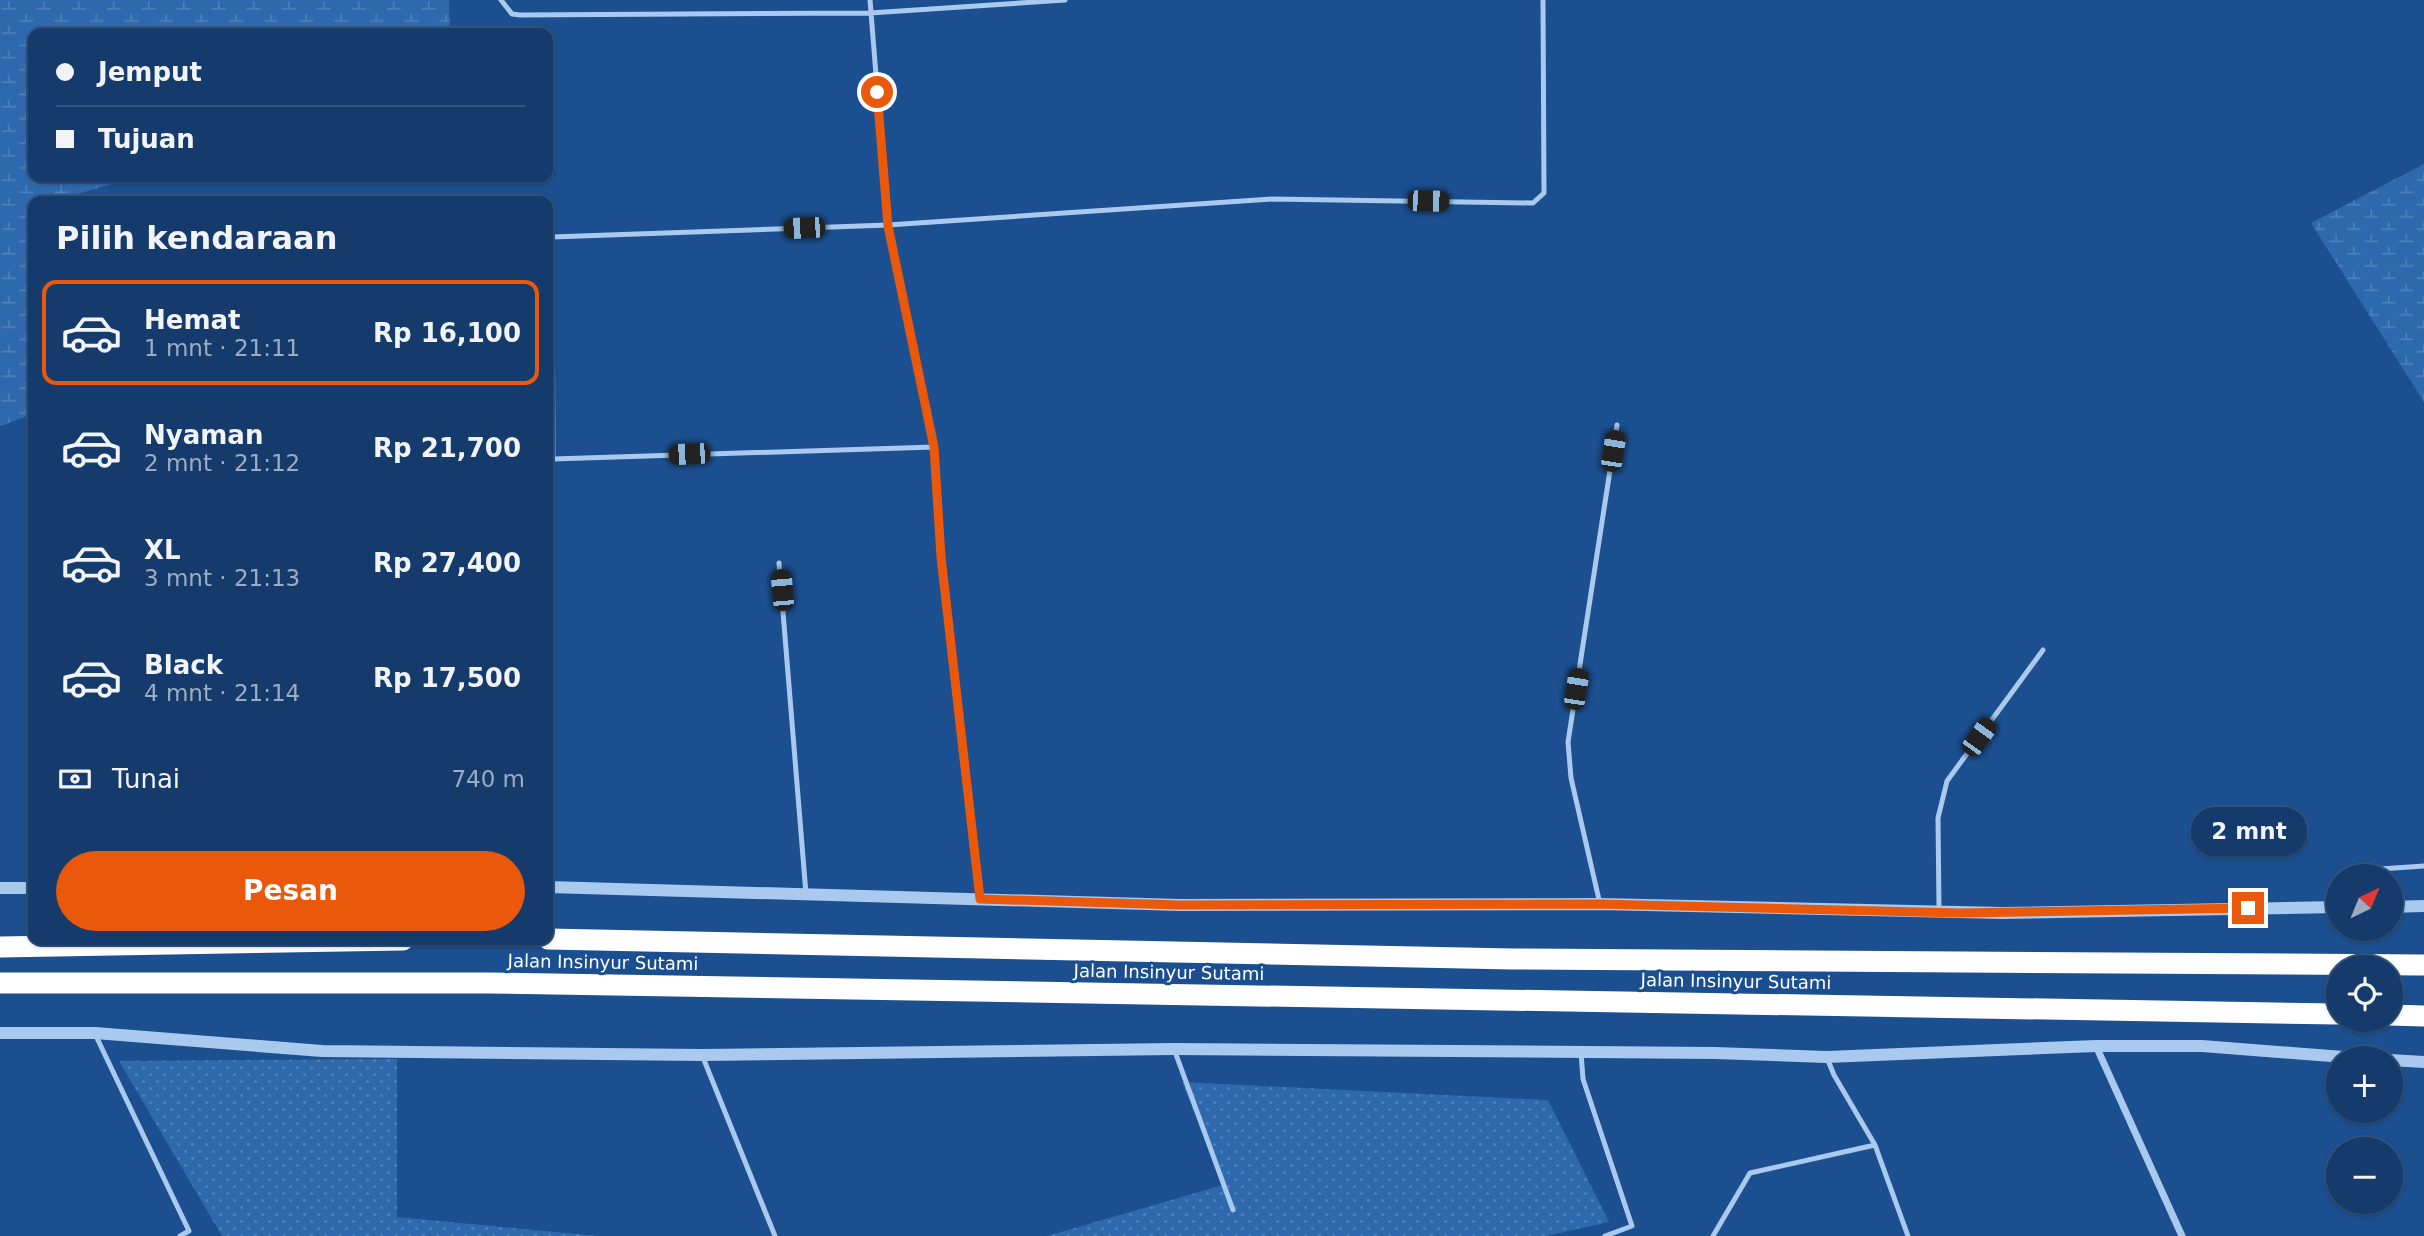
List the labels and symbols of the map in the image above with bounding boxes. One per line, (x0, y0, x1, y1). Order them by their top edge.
route start (861, 76, 893, 108)
car (1407, 190, 1450, 212)
car (783, 217, 826, 239)
car (1600, 429, 1627, 473)
car (668, 443, 711, 465)
car (770, 568, 795, 612)
car (1563, 667, 1590, 711)
car (1959, 714, 2000, 760)
callout: 2 mnt (2190, 806, 2306, 856)
north arrow (2326, 864, 2403, 942)
route end (2232, 892, 2264, 924)
street label: Jalan Insinyur Sutami (507, 950, 698, 974)
street label: Jalan Insinyur Sutami (1073, 960, 1264, 984)
street label: Jalan Insinyur Sutami (1640, 969, 1831, 993)

